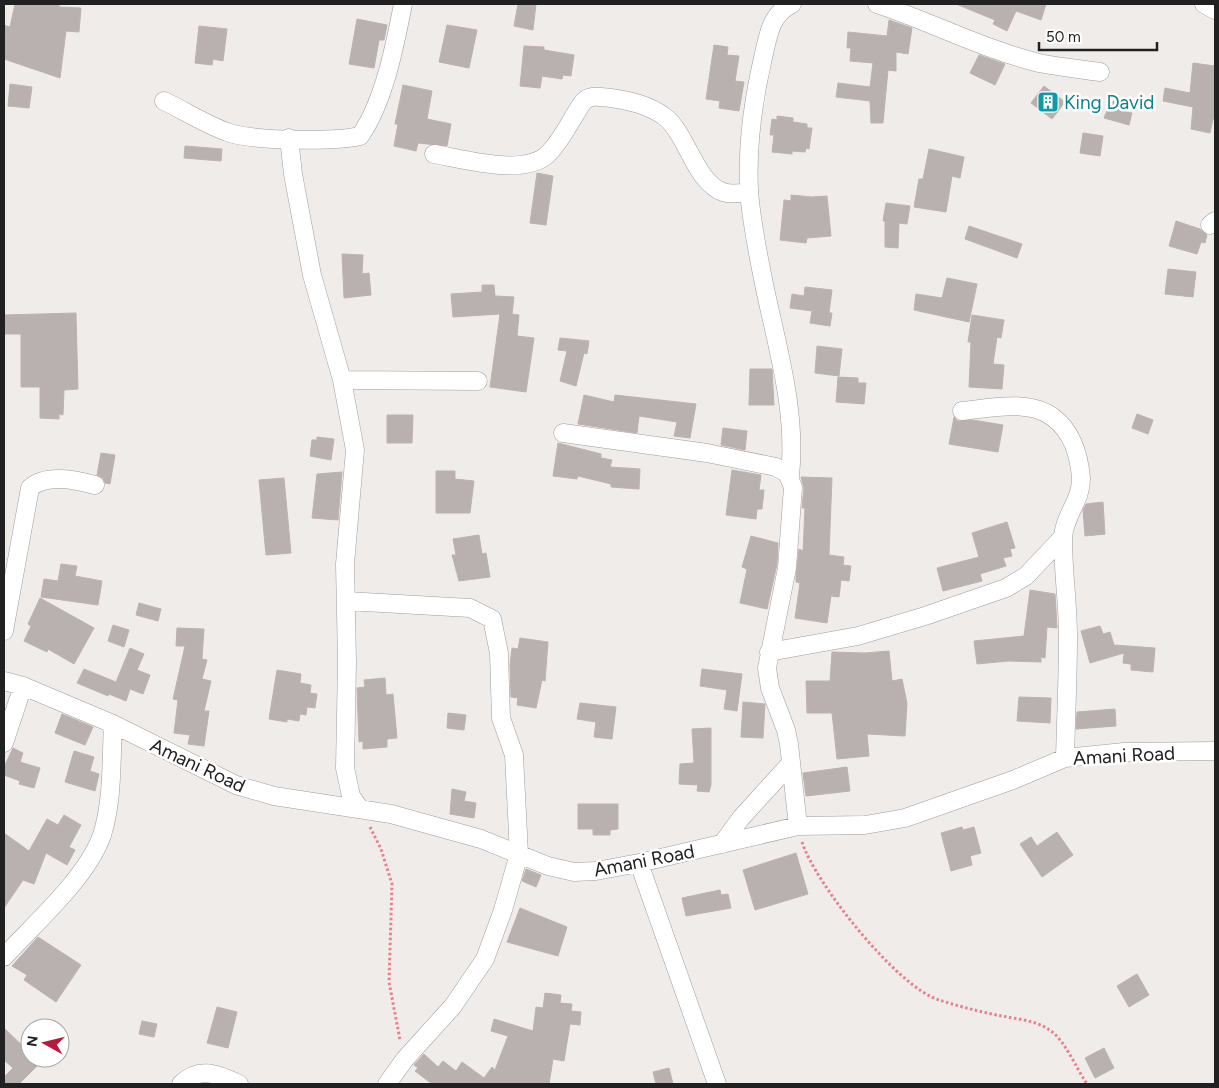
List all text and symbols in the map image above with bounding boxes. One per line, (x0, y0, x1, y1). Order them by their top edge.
scale bar (1039, 20, 1156, 52)
text: 50 m (1046, 28, 1081, 46)
building icon: King David (1036, 90, 1060, 114)
place label: King David (1064, 91, 1155, 114)
street label: Amani Road (147, 733, 249, 797)
street label: Amani Road (1072, 741, 1176, 770)
street label: Amani Road (592, 839, 696, 882)
north arrow (20, 1018, 70, 1068)
text: N (23, 1035, 42, 1048)

